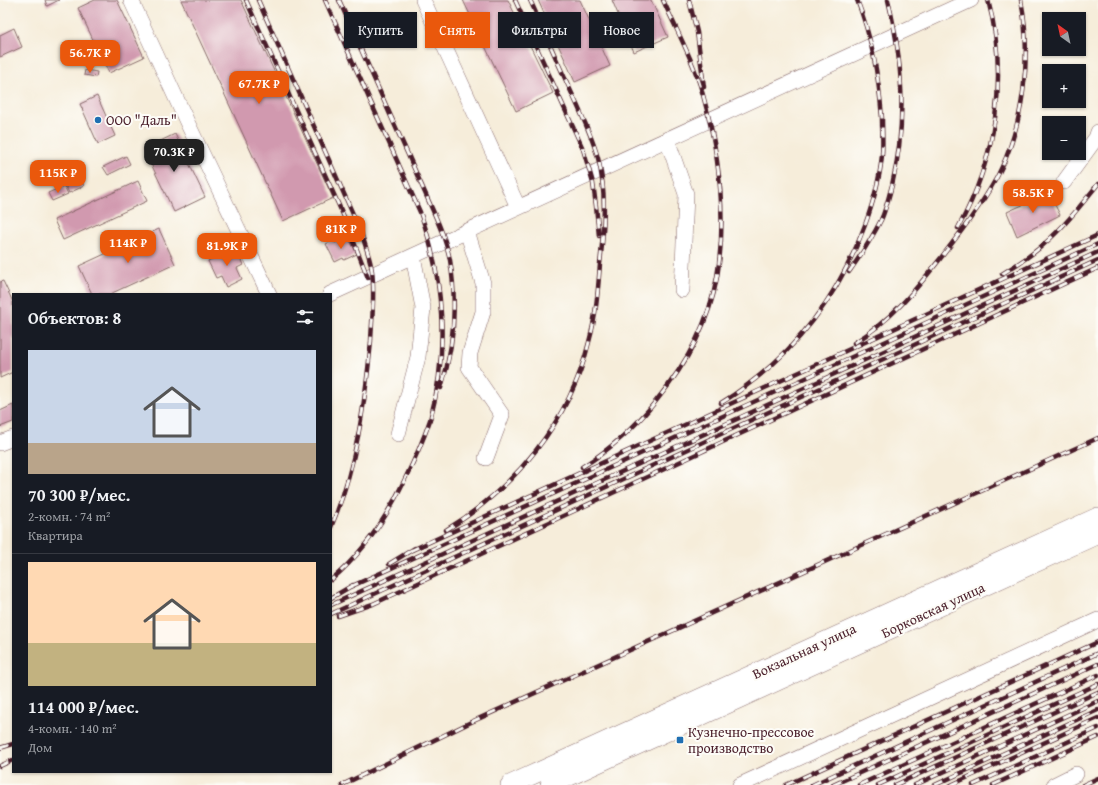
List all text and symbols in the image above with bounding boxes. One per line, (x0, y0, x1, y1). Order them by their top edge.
chip: Купить (344, 12, 417, 48)
chip: Снять (425, 12, 490, 48)
chip: Фильтры (498, 12, 581, 48)
chip: Новое (589, 12, 654, 48)
north arrow (1042, 12, 1086, 56)
map controls (1042, 12, 1086, 160)
pin: 56.7K ₽ (53, 40, 127, 74)
text: 56.7K ₽ (69, 43, 111, 62)
button: + (1042, 64, 1086, 108)
pin: 67.7K ₽ (222, 71, 296, 105)
text: 67.7K ₽ (238, 74, 280, 93)
place label: ООО "Даль" (106, 110, 177, 130)
marker: ООО "Даль" (93, 115, 103, 125)
button: − (1042, 116, 1086, 160)
pin: 70.3K ₽ (137, 139, 211, 173)
text: 70.3K ₽ (153, 142, 195, 161)
pin: 115K ₽ (25, 160, 91, 194)
text: 115K ₽ (39, 163, 77, 182)
pin: 58.5K ₽ (996, 180, 1070, 214)
text: 58.5K ₽ (1012, 183, 1054, 202)
pin: 81K ₽ (313, 216, 369, 250)
text: 81K ₽ (325, 219, 357, 238)
pin: 114K ₽ (95, 230, 161, 264)
text: 114K ₽ (109, 233, 147, 252)
pin: 81.9K ₽ (190, 233, 264, 267)
text: 81.9K ₽ (206, 236, 248, 255)
text: Объектов: 8 (28, 305, 121, 330)
icon: filters (294, 306, 316, 328)
icon: home (136, 376, 208, 448)
text: 70 300 ₽/мес. (28, 482, 130, 507)
text: 2-комн. · 74 m² (28, 507, 110, 526)
text: Квартира (28, 526, 83, 545)
street label: Борковская улица (878, 577, 988, 643)
icon: home (136, 588, 208, 660)
street label: Вокзальная улица (749, 618, 859, 684)
text: 114 000 ₽/мес. (28, 694, 139, 719)
text: 4-комн. · 140 m² (28, 719, 117, 738)
place label: Кузнечно-прессовое производство (688, 722, 815, 758)
marker: Кузнечно-прессовое производство (675, 735, 685, 745)
text: Дом (28, 738, 52, 757)

